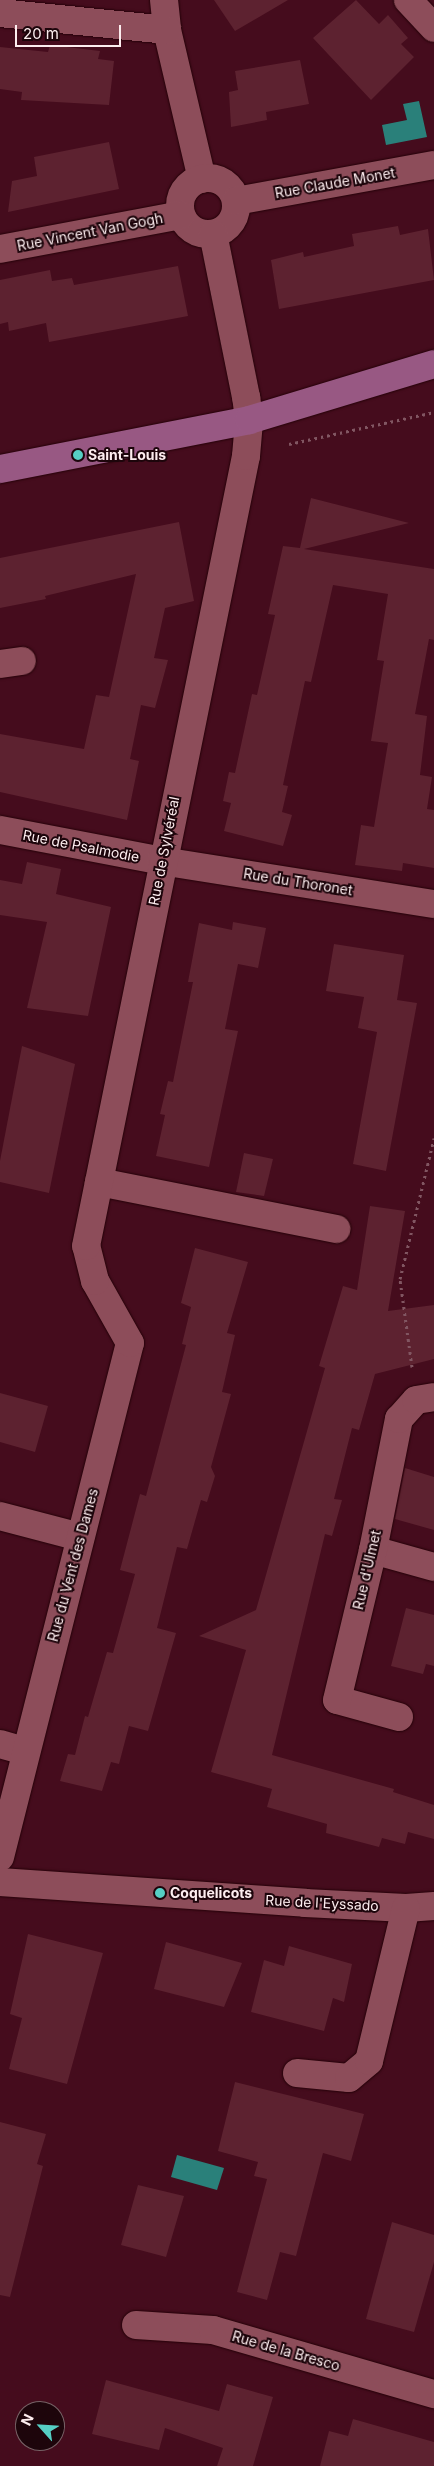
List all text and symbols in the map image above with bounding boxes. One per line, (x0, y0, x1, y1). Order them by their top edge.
scale bar (18, 15, 124, 47)
text: 20 m (23, 24, 59, 43)
street label: Rue Claude Monet (274, 164, 396, 202)
street label: Rue Vincent Van Gogh (16, 210, 164, 254)
place label: Saint-Louis (88, 447, 166, 463)
marker: Saint-Louis (72, 449, 84, 461)
street label: Rue de Sylvéréal (145, 795, 183, 907)
street label: Rue de Psalmodie (21, 826, 141, 866)
street label: Rue du Thoronet (242, 865, 354, 899)
street label: Rue du Vent des Dames (44, 1487, 102, 1643)
street label: Rue d'Ulmet (350, 1529, 384, 1611)
place label: Coquelicots (170, 1885, 252, 1901)
marker: Coquelicots (154, 1887, 166, 1899)
street label: Rue de l'Eyssado (265, 1892, 379, 1914)
street label: Rue de la Bresco (230, 2328, 342, 2374)
north arrow (15, 2401, 65, 2451)
text: N (17, 2411, 37, 2428)

